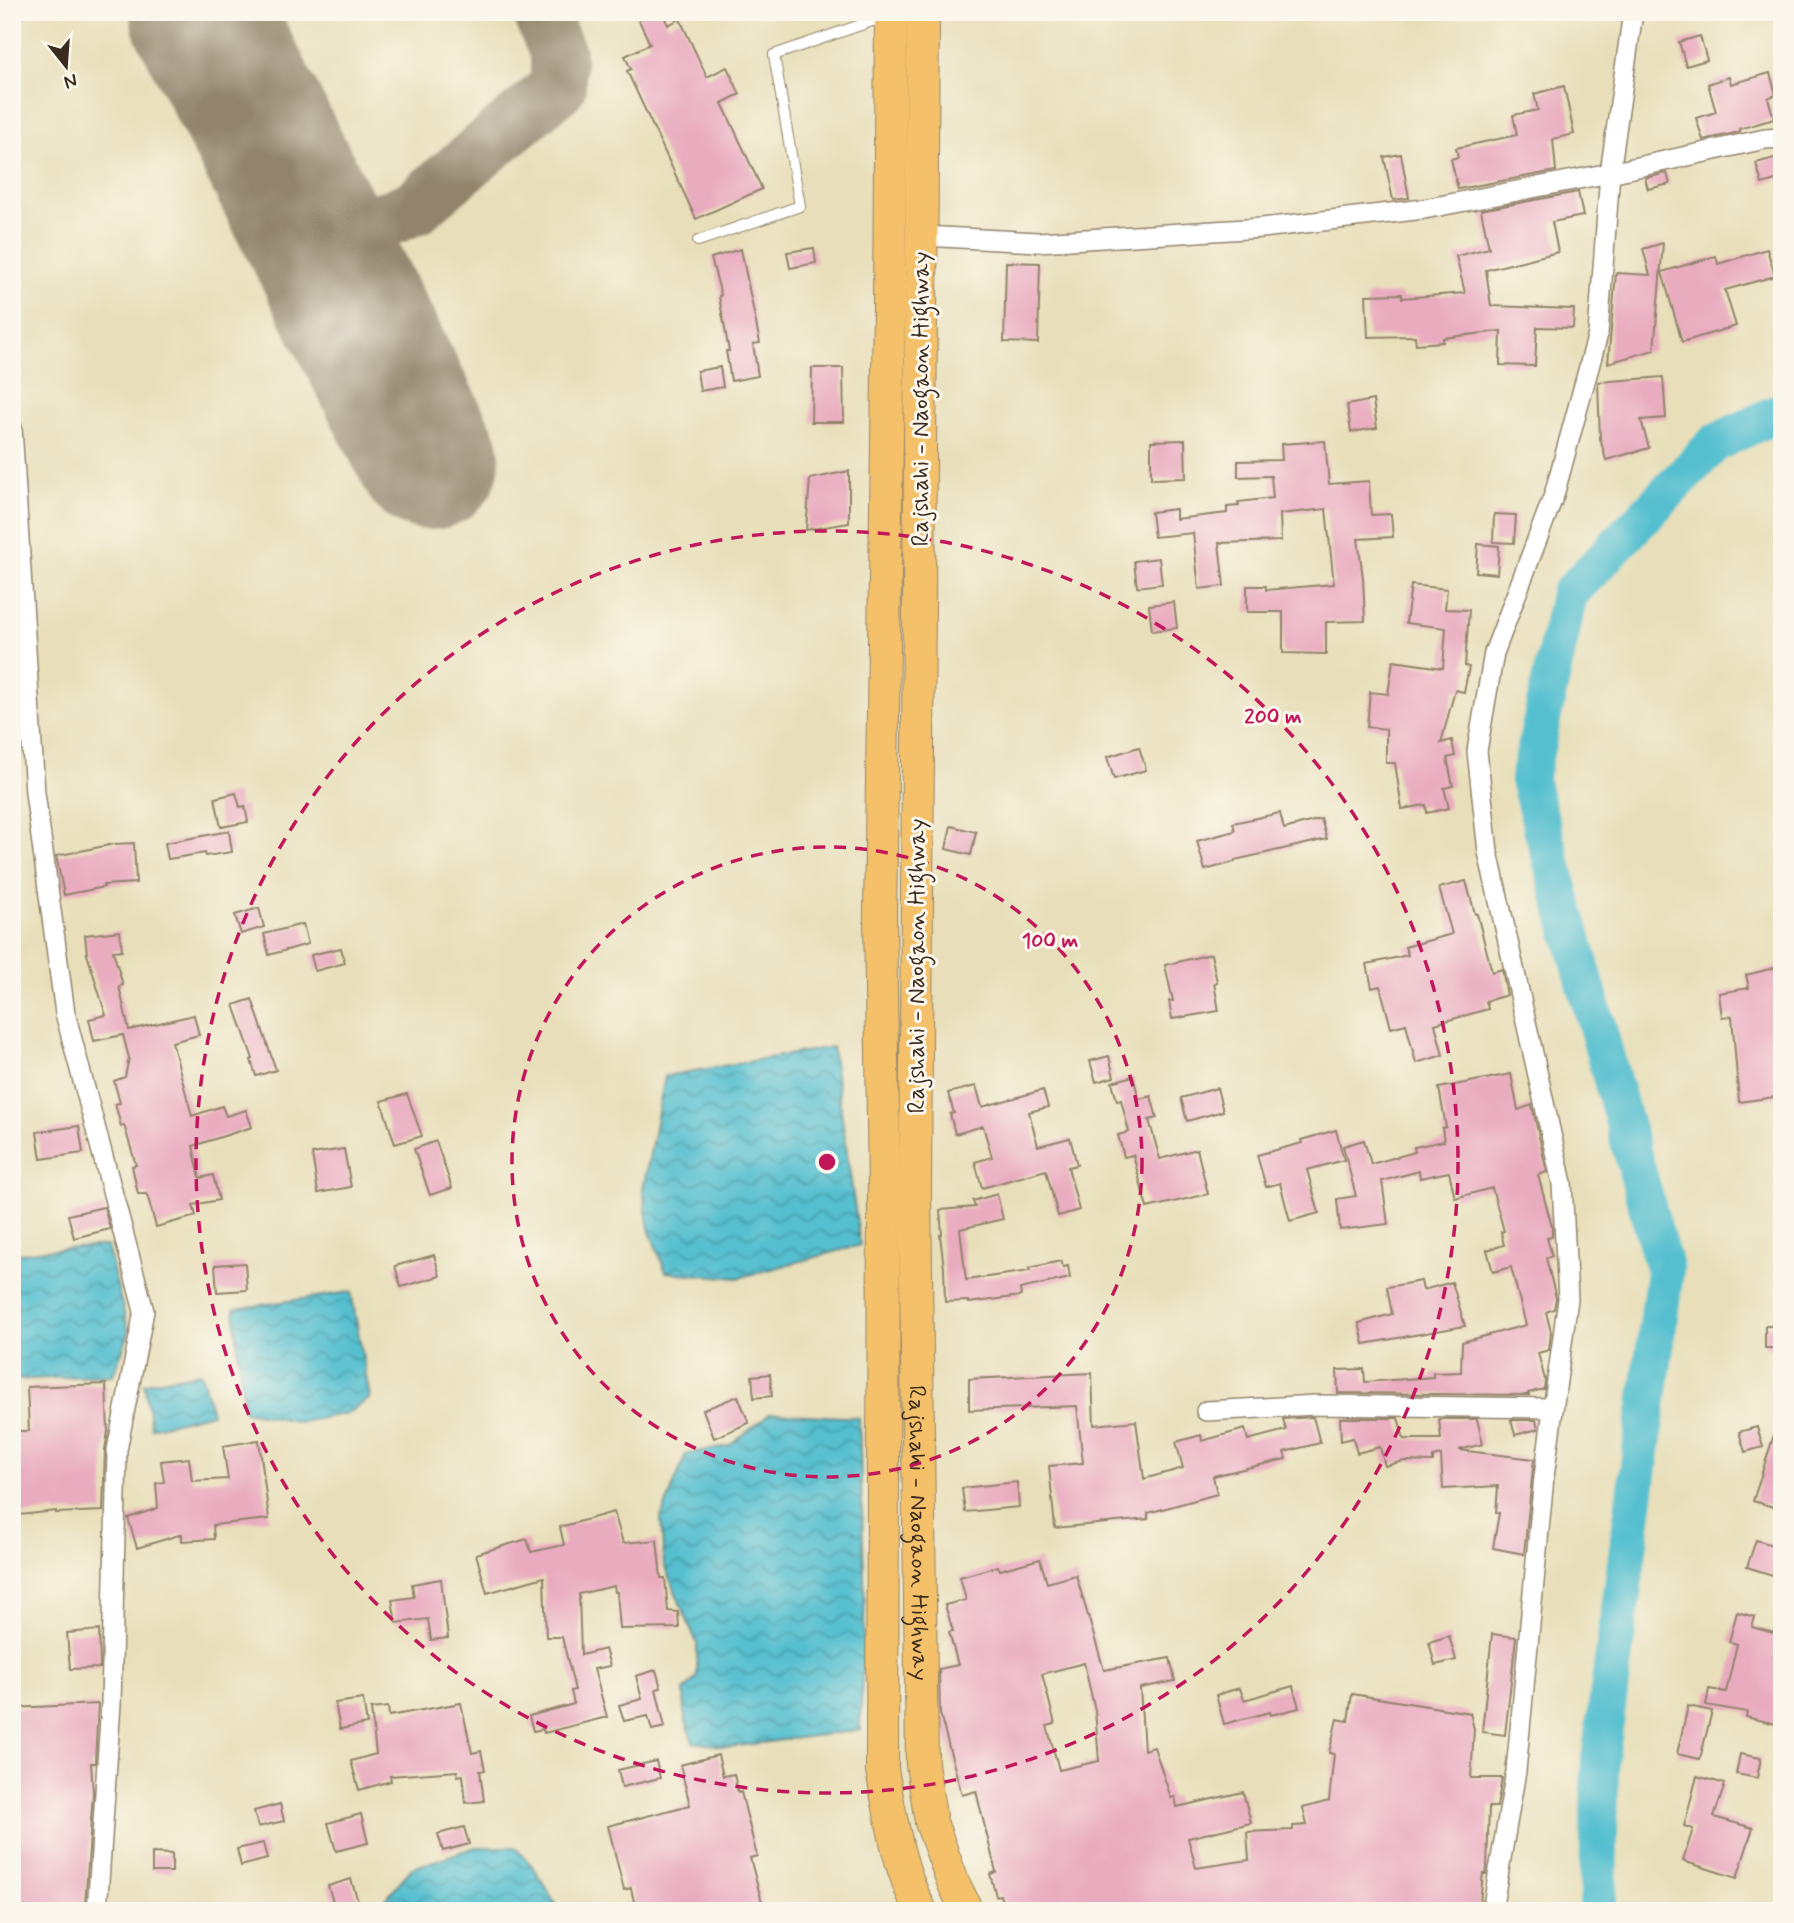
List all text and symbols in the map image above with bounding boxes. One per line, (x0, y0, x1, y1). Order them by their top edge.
north arrow (32, 32, 102, 102)
text: N (61, 67, 80, 95)
street label: Rajshahi - Naogaon Highway (906, 251, 940, 547)
text: 200 m (1244, 703, 1302, 731)
street label: Rajshahi - Naogaon Highway (902, 818, 936, 1114)
text: 100 m (1022, 927, 1078, 955)
centre of rings (815, 1150, 839, 1174)
street label: Rajshahi - Naogaon Highway (899, 1385, 935, 1681)

